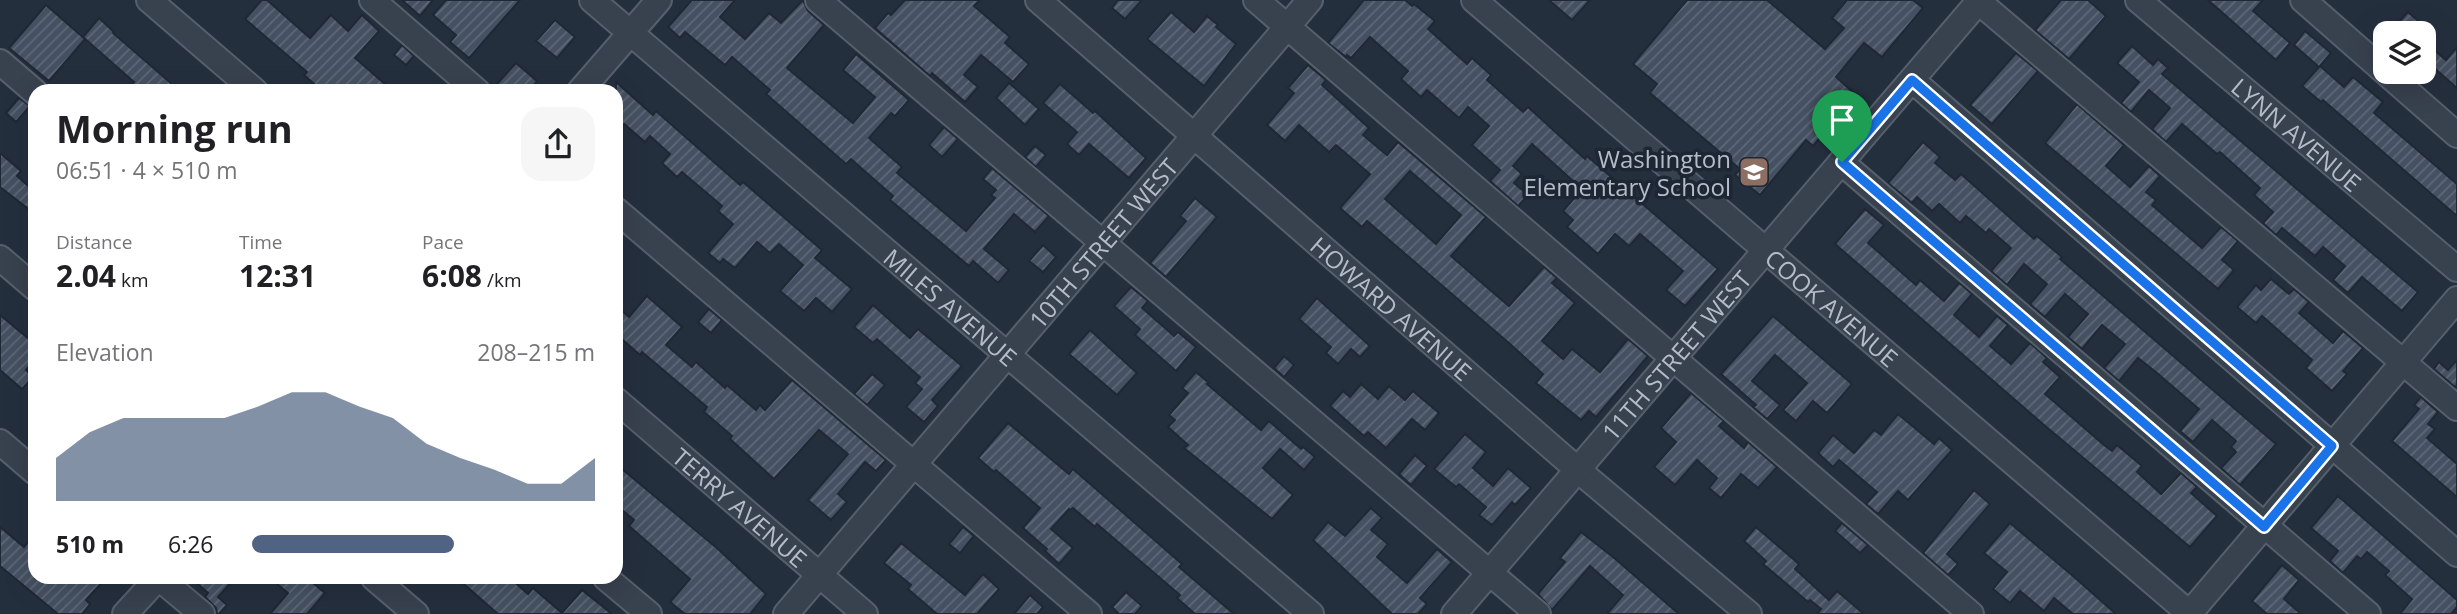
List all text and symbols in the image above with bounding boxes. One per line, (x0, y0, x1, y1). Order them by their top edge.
map controls (2373, 21, 2436, 84)
button: layers (2373, 21, 2436, 84)
street label: LYNN AVENUE (2225, 70, 2369, 198)
pin (1812, 90, 1872, 162)
icon: arrive (1823, 101, 1861, 139)
text: Morning run (56, 102, 293, 154)
button: share (521, 107, 595, 181)
place label: Washington Elementary School (1523, 142, 1731, 203)
street label: 10TH STREET WEST (1021, 151, 1185, 335)
text: 06:51 · 4 × 510 m (56, 154, 238, 186)
school or university icon: Washington Elementary School (1737, 155, 1771, 189)
text: Distance (56, 229, 132, 255)
text: Time (239, 229, 283, 255)
text: Pace (422, 229, 464, 255)
street label: HOWARD AVENUE (1304, 229, 1480, 387)
street label: MILES AVENUE (877, 240, 1025, 373)
street label: COOK AVENUE (1759, 241, 1906, 374)
text: 2.04 (56, 255, 116, 296)
text: 12:31 (239, 255, 316, 296)
text: 6:08 (422, 255, 482, 296)
street label: 11TH STREET WEST (1594, 263, 1758, 447)
text: km (116, 267, 149, 293)
text: /km (482, 267, 522, 293)
text: Elevation (56, 336, 154, 368)
text: 208–215 m (477, 336, 595, 368)
street label: TERRY AVENUE (666, 440, 815, 574)
text: 510 m (56, 528, 124, 560)
text: 6:26 (168, 528, 214, 560)

